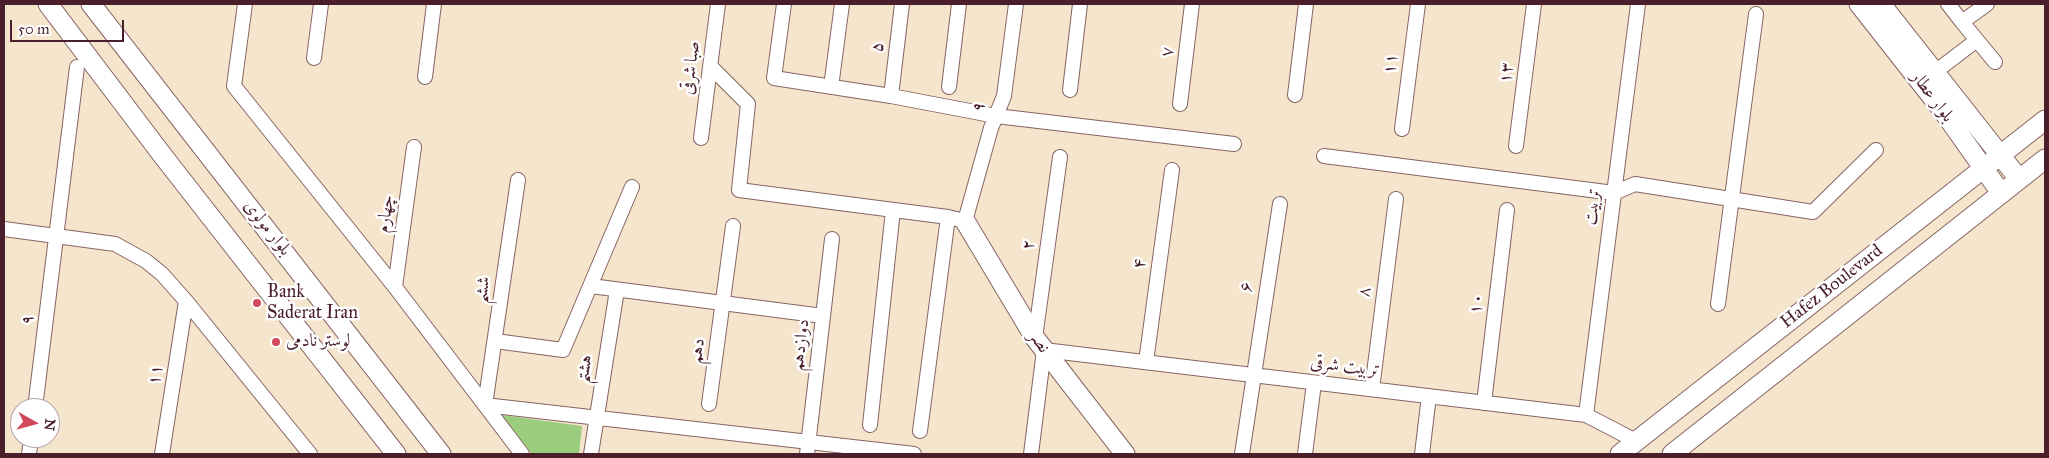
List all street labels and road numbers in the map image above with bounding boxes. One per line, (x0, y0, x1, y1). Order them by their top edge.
street label: صبا شرقی (677, 40, 705, 96)
street label: ۵ (867, 40, 889, 54)
street label: ۷ (1157, 45, 1179, 59)
street label: ۱۱ (1379, 52, 1403, 76)
street label: ۱۳ (1495, 61, 1519, 85)
street label: بلوار عطار (1906, 67, 1958, 127)
street label: ۹ (967, 98, 991, 116)
street label: تربیت (1580, 187, 1606, 227)
street label: چهارم (373, 194, 399, 234)
street label: بلوار مولوی (238, 196, 296, 260)
street label: ۲ (1018, 238, 1040, 252)
street label: Hafez Boulevard (1777, 240, 1887, 334)
street label: ۴ (1129, 257, 1151, 271)
street label: ششم (470, 275, 496, 305)
street label: ۶ (1236, 280, 1258, 294)
street label: ۸ (1354, 285, 1376, 299)
street label: ۱۰ (1465, 292, 1489, 316)
street label: ۹ (17, 313, 39, 327)
street label: دوازدهم (787, 318, 815, 372)
street label: نصر (1024, 327, 1054, 357)
street label: دهم (686, 337, 710, 365)
street label: تربیت شرقی (1309, 352, 1381, 382)
street label: هشتم (572, 353, 598, 385)
street label: ۱۱ (144, 363, 168, 387)

